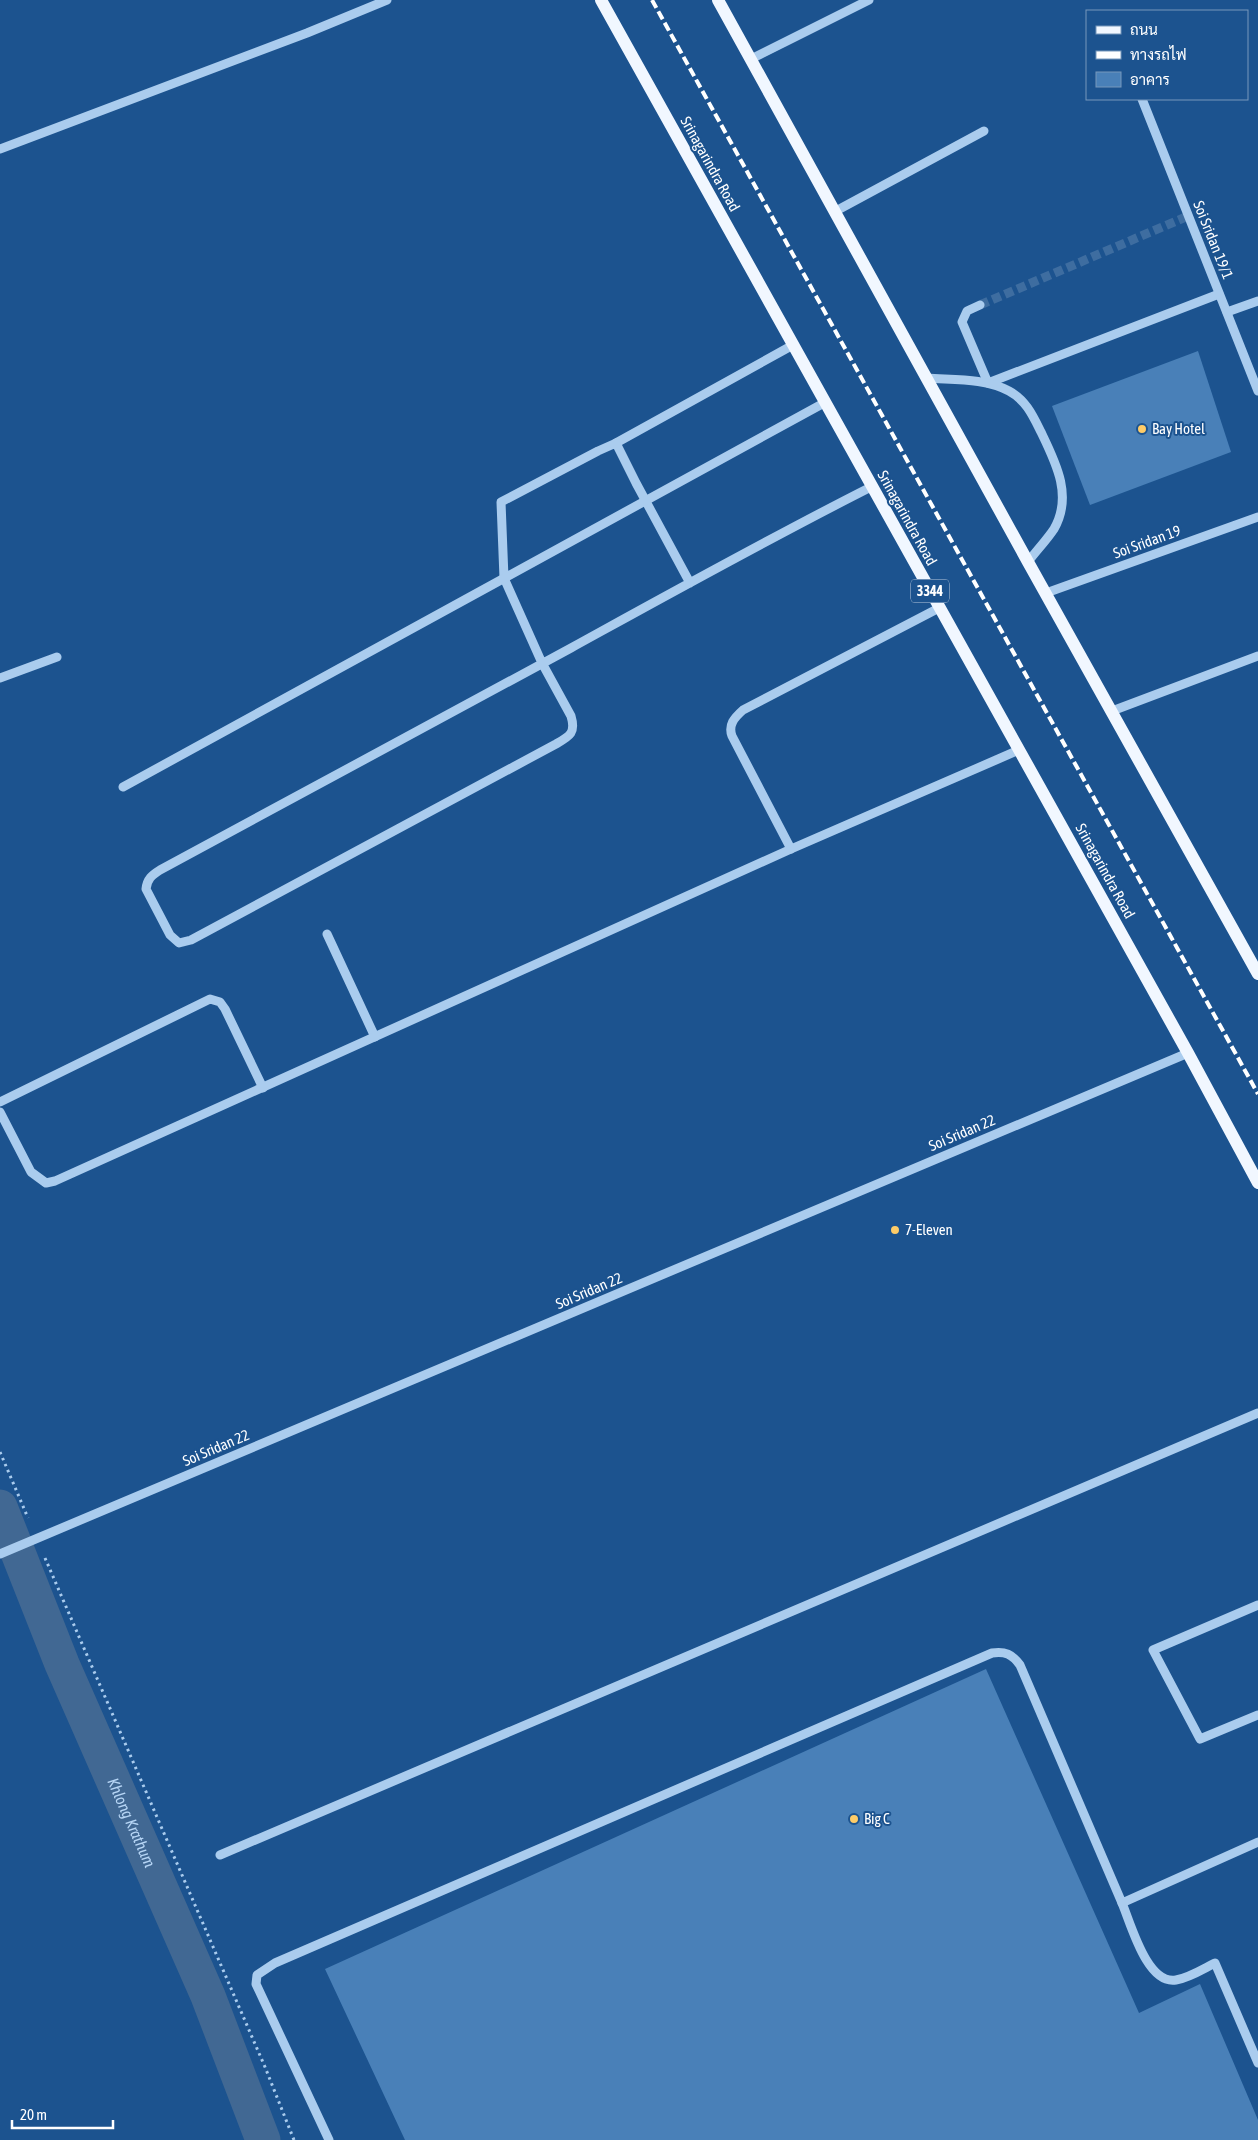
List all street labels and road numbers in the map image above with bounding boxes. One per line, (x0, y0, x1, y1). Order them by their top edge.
street label: Srinagarindra Road (677, 113, 743, 214)
street label: Soi Sridan 19/1 (1190, 198, 1237, 281)
street label: Srinagarindra Road (874, 467, 940, 568)
street label: Soi Sridan 19 (1111, 521, 1183, 562)
road number: 3344 (911, 580, 949, 602)
street label: Srinagarindra Road (1072, 820, 1138, 921)
street label: Soi Sridan 22 (926, 1111, 998, 1154)
street label: Soi Sridan 22 (553, 1269, 625, 1312)
street label: Soi Sridan 22 (180, 1426, 252, 1469)

